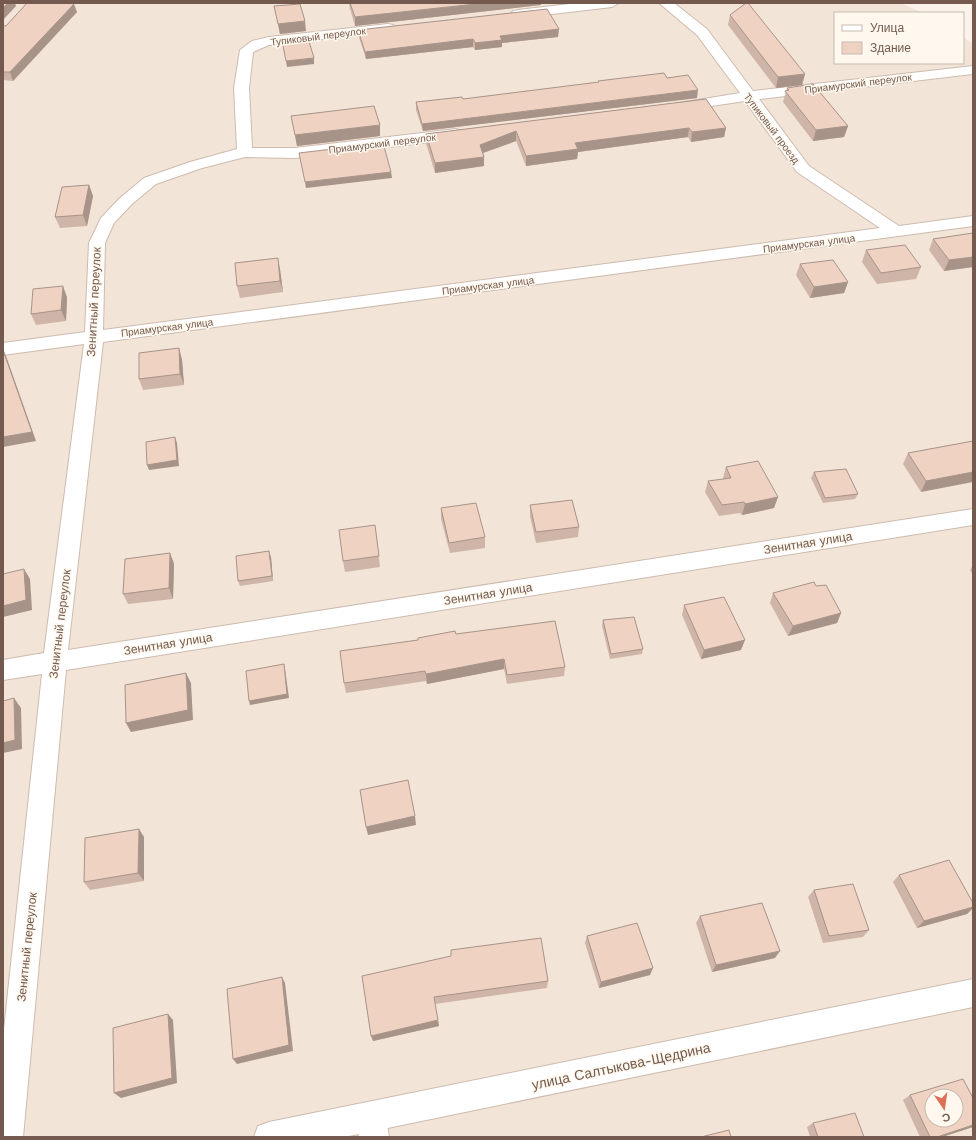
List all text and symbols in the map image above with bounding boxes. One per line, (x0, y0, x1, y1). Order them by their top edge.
legend (834, 12, 964, 64)
text: Улица (870, 21, 904, 35)
street label: Тупиковый переулок (270, 25, 367, 48)
text: Здание (870, 41, 911, 55)
street label: Приамурский переулок (804, 71, 913, 96)
street label: Тупиковый проезд (742, 91, 802, 166)
street label: Приамурский переулок (328, 131, 437, 156)
street label: Приамурская улица (762, 232, 856, 255)
street label: Зенитный переулок (84, 246, 104, 357)
street label: Приамурская улица (441, 274, 535, 297)
street label: Приамурская улица (120, 316, 214, 339)
street label: Зенитная улица (763, 529, 854, 557)
street label: Зенитный переулок (46, 568, 74, 679)
street label: Зенитная улица (443, 580, 534, 608)
street label: Зенитная улица (123, 630, 214, 658)
street label: Зенитный переулок (14, 891, 40, 1002)
street label: улица Салтыкова-Щедрина (530, 1039, 712, 1093)
north arrow (924, 1088, 964, 1128)
text: С (941, 1110, 951, 1124)

